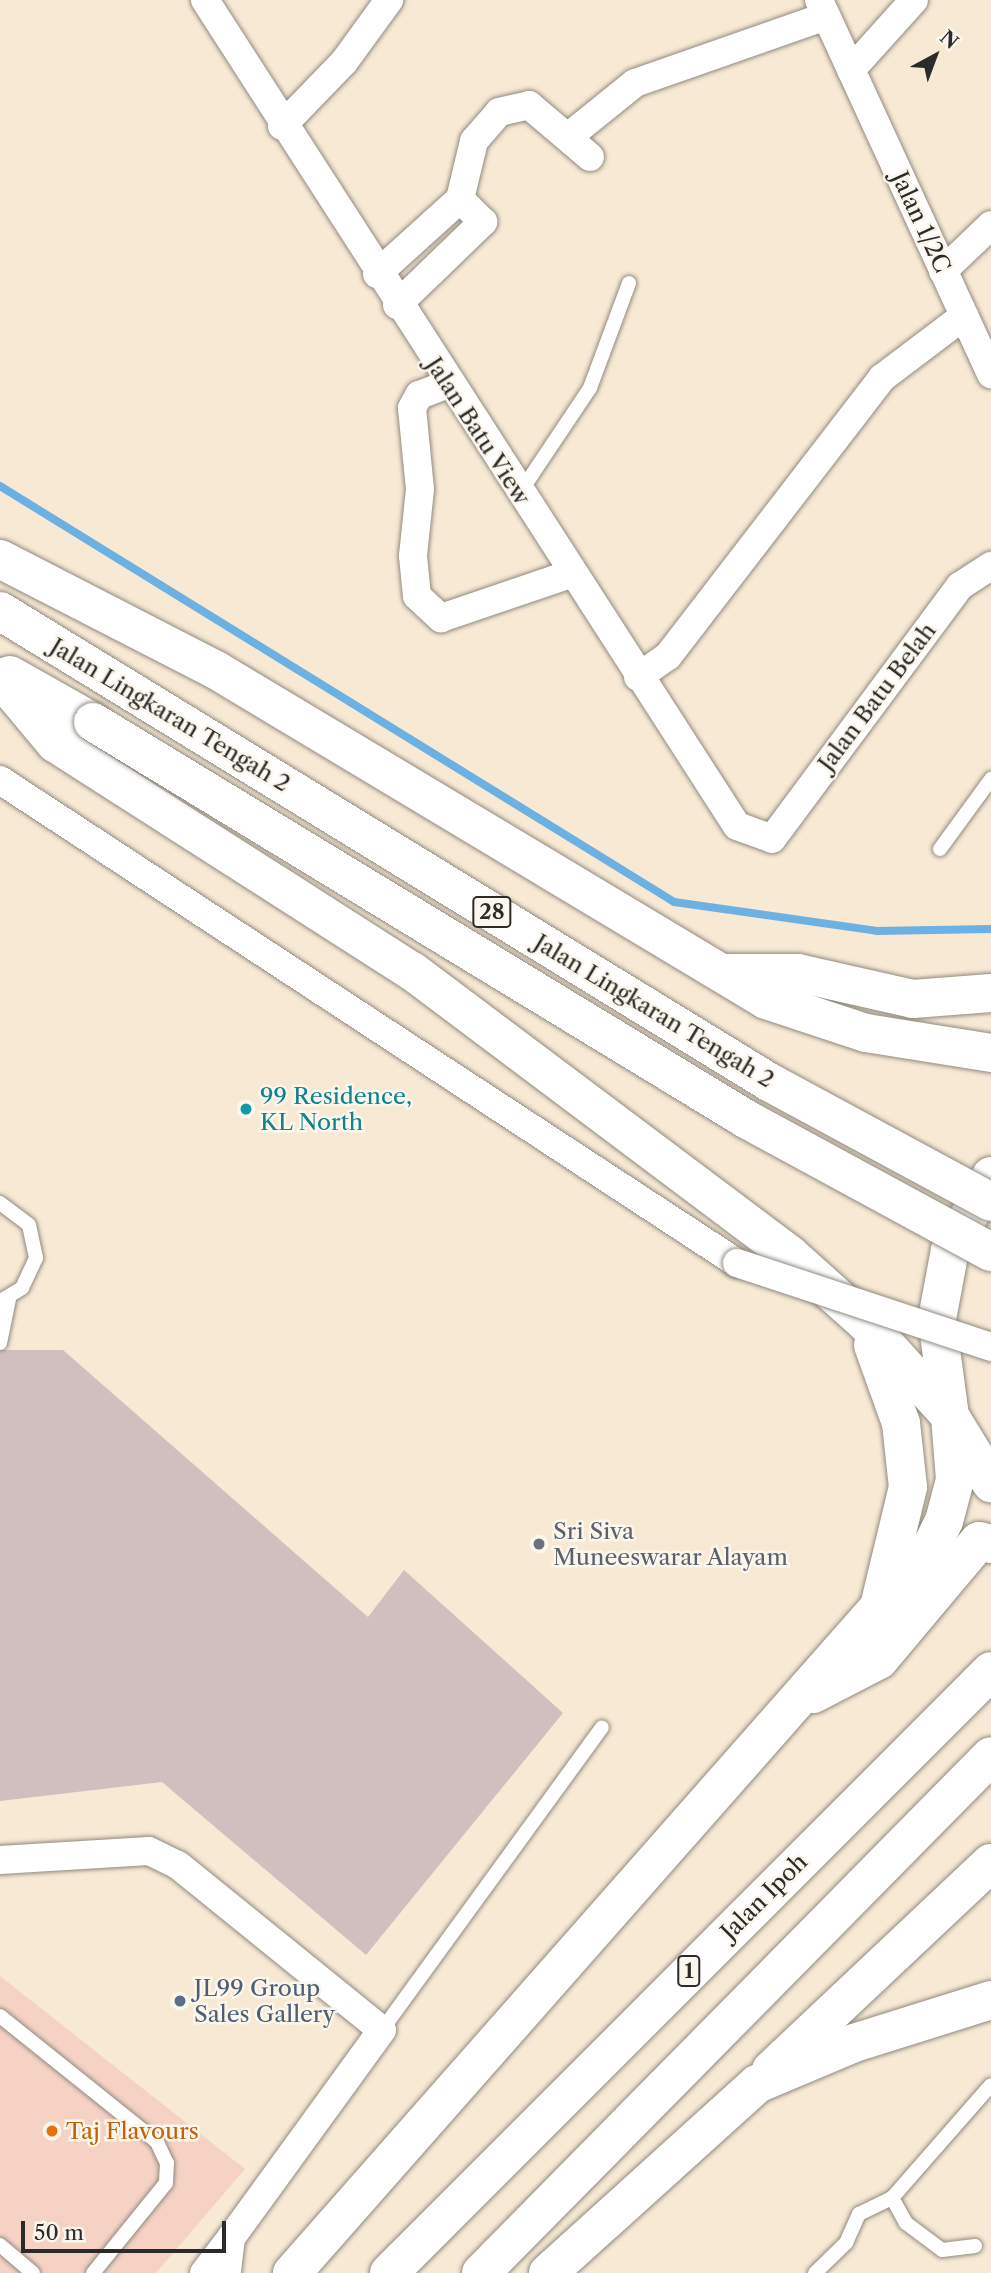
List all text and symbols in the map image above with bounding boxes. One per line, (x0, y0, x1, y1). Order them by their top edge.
north arrow (900, 21, 970, 91)
text: N (935, 26, 963, 54)
street label: Jalan 1/2C (886, 167, 956, 277)
street label: Jalan Batu View (420, 352, 536, 510)
street label: Jalan Batu Belah (812, 617, 942, 777)
street label: Jalan Lingkaran Tengah 2 (45, 632, 295, 798)
road number: 28 (471, 894, 513, 930)
street label: Jalan Lingkaran Tengah 2 (529, 928, 779, 1094)
place label: 99 Residence, KL North (260, 1082, 412, 1136)
marker: 99 Residence, KL North (238, 1101, 254, 1117)
place label: Sri Siva Muneeswarar Alayam (553, 1517, 789, 1571)
marker: Sri Siva Muneeswarar Alayam (531, 1536, 547, 1552)
street label: Jalan Ipoh (715, 1848, 813, 1946)
road number: 1 (677, 1954, 701, 1988)
place label: JL99 Group Sales Gallery (194, 1974, 335, 2028)
marker: JL99 Group Sales Gallery (172, 1993, 188, 2009)
place label: Taj Flavours (66, 2117, 199, 2145)
marker: Taj Flavours (44, 2123, 60, 2139)
scale bar (24, 2206, 229, 2250)
text: 50 m (34, 2220, 84, 2245)

